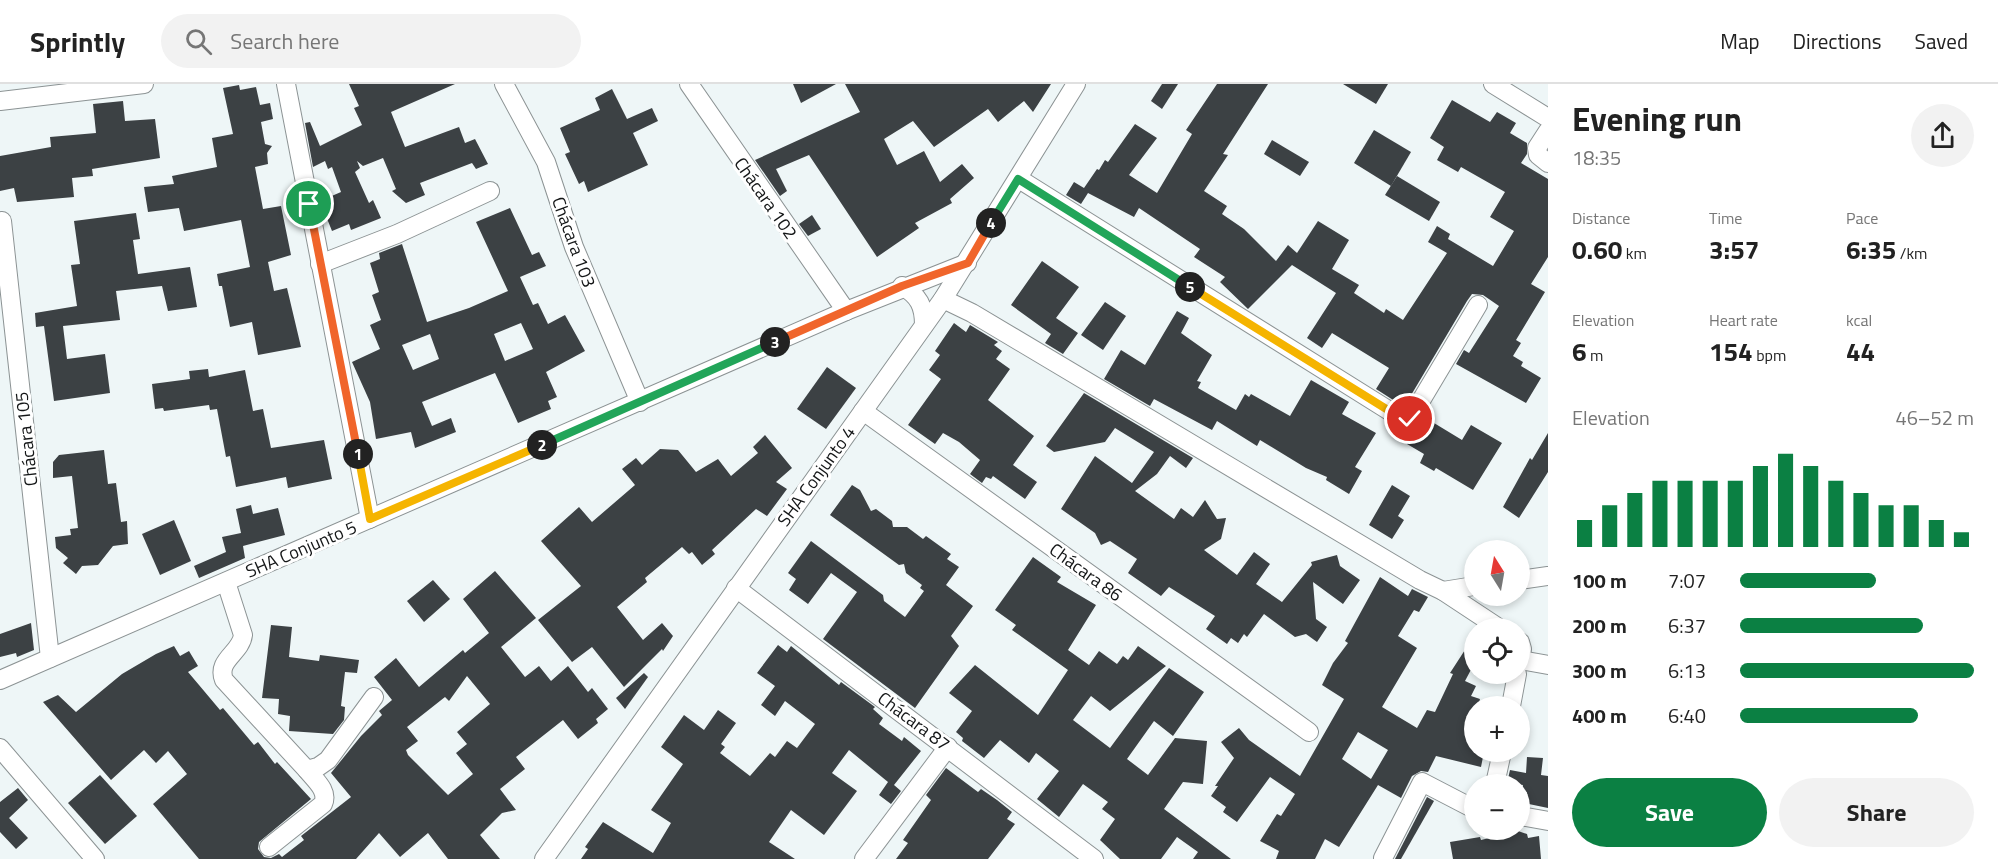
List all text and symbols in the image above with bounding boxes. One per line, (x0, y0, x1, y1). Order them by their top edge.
search box (161, 14, 581, 68)
text: Sprintly (30, 20, 125, 63)
text: Search here (230, 24, 339, 58)
icon: search (182, 25, 215, 58)
text: Map (1720, 25, 1760, 57)
text: Directions (1793, 25, 1882, 57)
text: Saved (1915, 25, 1968, 57)
text: Evening run (1572, 94, 1742, 144)
button: share (1911, 104, 1974, 167)
text: 18:35 (1572, 142, 1621, 173)
street label: Chácara 102 (728, 151, 804, 245)
pin (283, 178, 334, 229)
icon: arrive (292, 187, 325, 220)
street label: Chácara 103 (545, 193, 603, 291)
text: Distance (1572, 206, 1630, 230)
text: Time (1709, 206, 1742, 230)
text: Pace (1846, 206, 1878, 230)
pin: 4 (976, 208, 1006, 238)
text: 4 (987, 211, 995, 235)
text: 0.60 (1572, 230, 1622, 269)
text: 3:57 (1709, 230, 1759, 269)
text: 6:35 (1846, 230, 1896, 269)
text: km (1622, 241, 1647, 265)
text: /km (1896, 241, 1928, 265)
pin: 5 (1175, 272, 1205, 302)
text: 5 (1186, 275, 1194, 299)
text: Elevation (1572, 308, 1634, 332)
text: Heart rate (1709, 308, 1778, 332)
text: kcal (1846, 308, 1872, 332)
pin: 3 (760, 327, 790, 357)
text: 3 (771, 330, 779, 354)
text: 6 (1572, 332, 1587, 371)
text: 154 (1709, 332, 1753, 371)
text: 44 (1846, 332, 1875, 371)
text: m (1587, 343, 1603, 367)
text: bpm (1753, 343, 1786, 367)
street label: Chácara 105 (8, 390, 44, 488)
pin (1384, 393, 1435, 444)
icon: check (1393, 402, 1426, 435)
text: Elevation (1572, 402, 1650, 433)
text: 46–52 m (1895, 402, 1974, 433)
street label: SHA Conjunto 4 (770, 420, 862, 532)
pin: 2 (527, 430, 557, 460)
text: 2 (538, 433, 546, 457)
pin: 1 (343, 439, 373, 469)
text: 1 (354, 442, 362, 466)
street label: SHA Conjunto 5 (241, 513, 361, 585)
street label: Chácara 86 (1044, 536, 1128, 608)
north arrow (1464, 540, 1530, 606)
map controls (1464, 540, 1530, 840)
text: 100 m (1572, 565, 1627, 596)
text: 7:07 (1668, 565, 1706, 596)
text: 200 m (1572, 610, 1627, 641)
text: 6:37 (1668, 610, 1706, 641)
button: locate (1464, 618, 1530, 684)
text: 300 m (1572, 655, 1627, 686)
text: 6:13 (1668, 655, 1706, 686)
street label: Chácara 87 (872, 685, 956, 757)
button: + (1464, 696, 1530, 762)
text: 400 m (1572, 700, 1627, 731)
text: 6:40 (1668, 700, 1706, 731)
button: − (1464, 774, 1530, 840)
button: Save (1572, 778, 1767, 847)
button: Share (1779, 778, 1974, 847)

